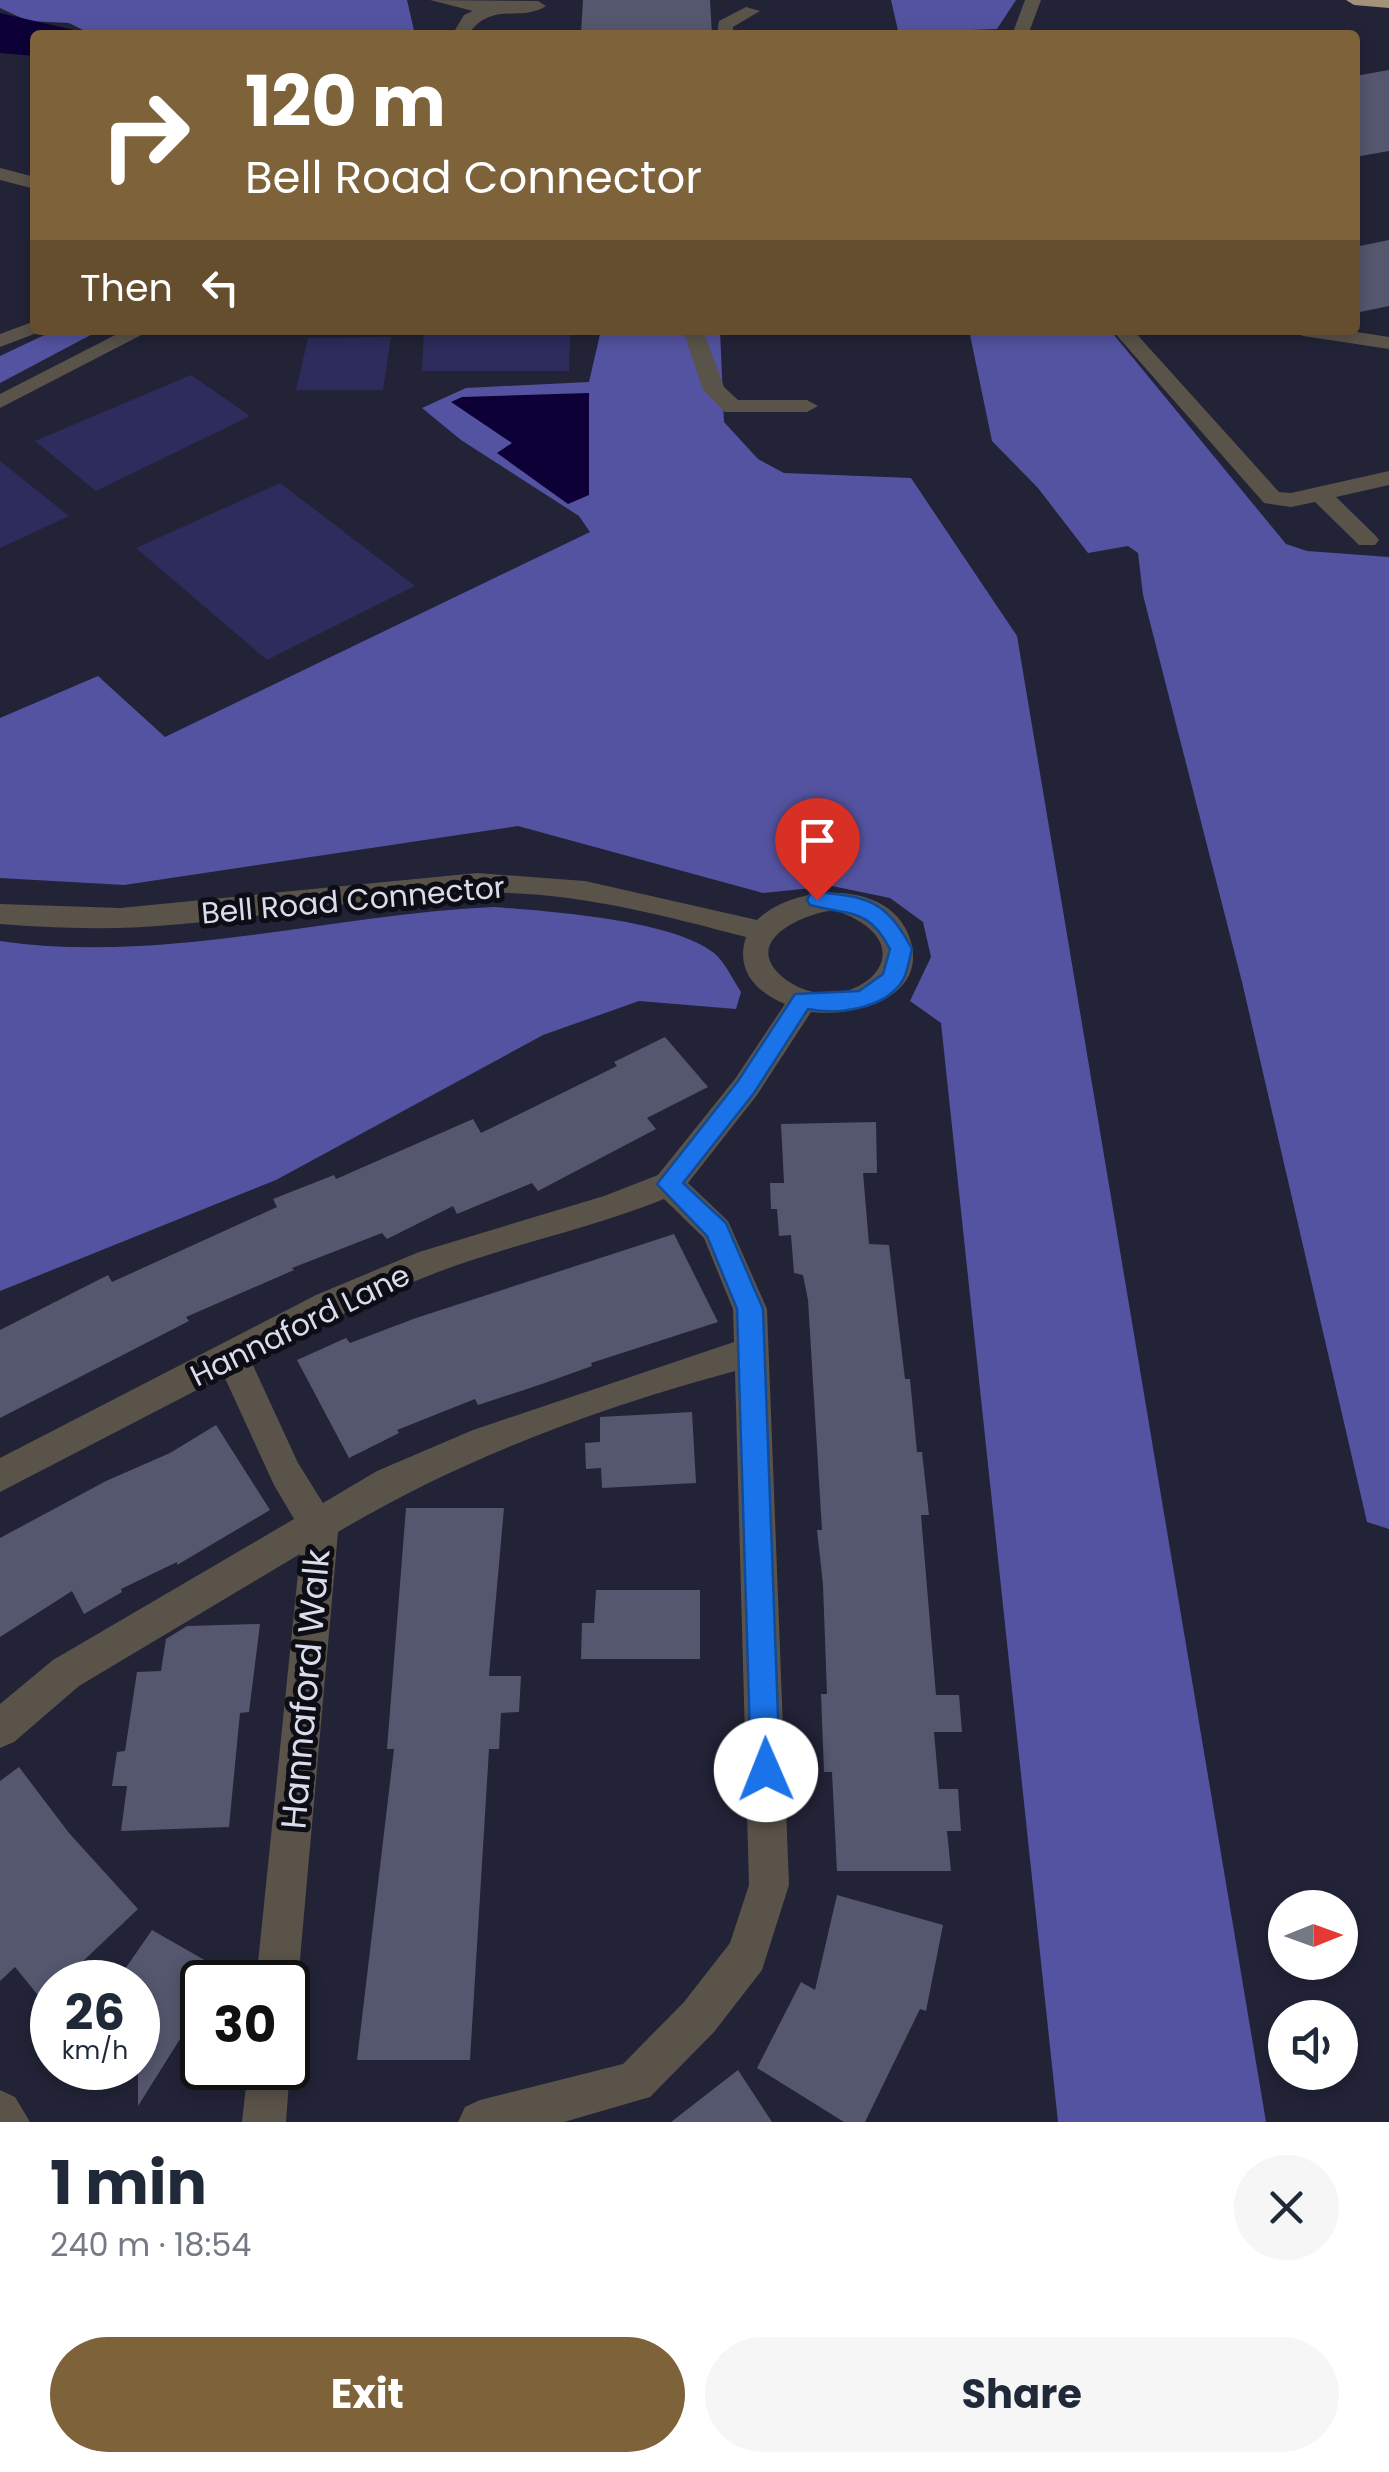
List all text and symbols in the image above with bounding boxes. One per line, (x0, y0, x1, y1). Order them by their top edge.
text: 120 m (245, 52, 446, 151)
icon: right (80, 70, 210, 200)
text: Bell Road Connector (245, 146, 702, 209)
icon: left (193, 260, 248, 315)
text: Then (80, 261, 173, 314)
pin (775, 798, 860, 901)
icon: arrive (790, 813, 845, 868)
street label: Bell Road Connector (199, 865, 507, 935)
street label: Hannaford Lane (183, 1253, 417, 1397)
street label: Hannaford Walk (268, 1547, 342, 1831)
position arrow (714, 1718, 818, 1822)
north arrow (1268, 1890, 1358, 1980)
map controls (1268, 1890, 1358, 2090)
speed limit sign: 30 (180, 1960, 310, 2090)
text: 26 (65, 1977, 125, 2048)
button: sound (1268, 2000, 1358, 2090)
text: km/h (62, 2033, 128, 2068)
text: 1 min (50, 2141, 207, 2225)
button: close (1234, 2155, 1339, 2260)
text: 240 m · 18:54 (50, 2222, 251, 2267)
button: Exit (50, 2337, 685, 2452)
button: Share (705, 2337, 1339, 2452)

